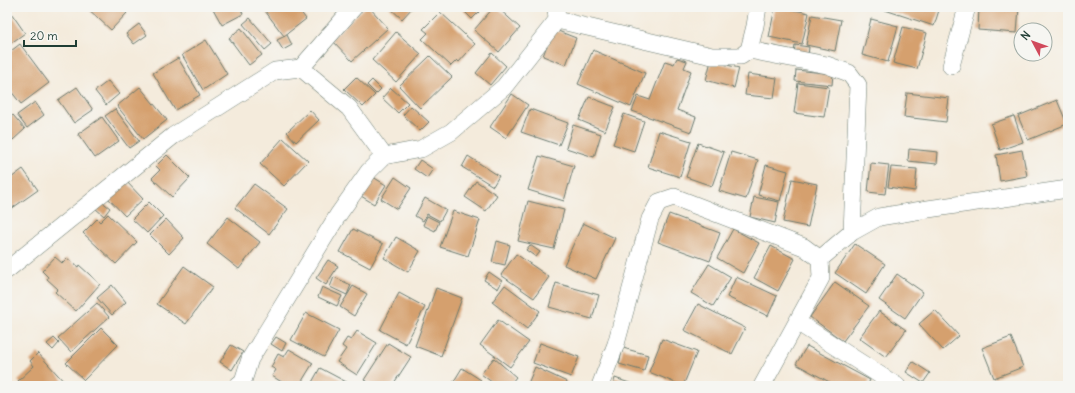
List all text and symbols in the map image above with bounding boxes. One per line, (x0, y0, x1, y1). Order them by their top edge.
scale bar (24, 22, 76, 48)
north arrow (1013, 22, 1053, 62)
text: 20 m (30, 28, 58, 43)
text: N (1018, 28, 1033, 43)

